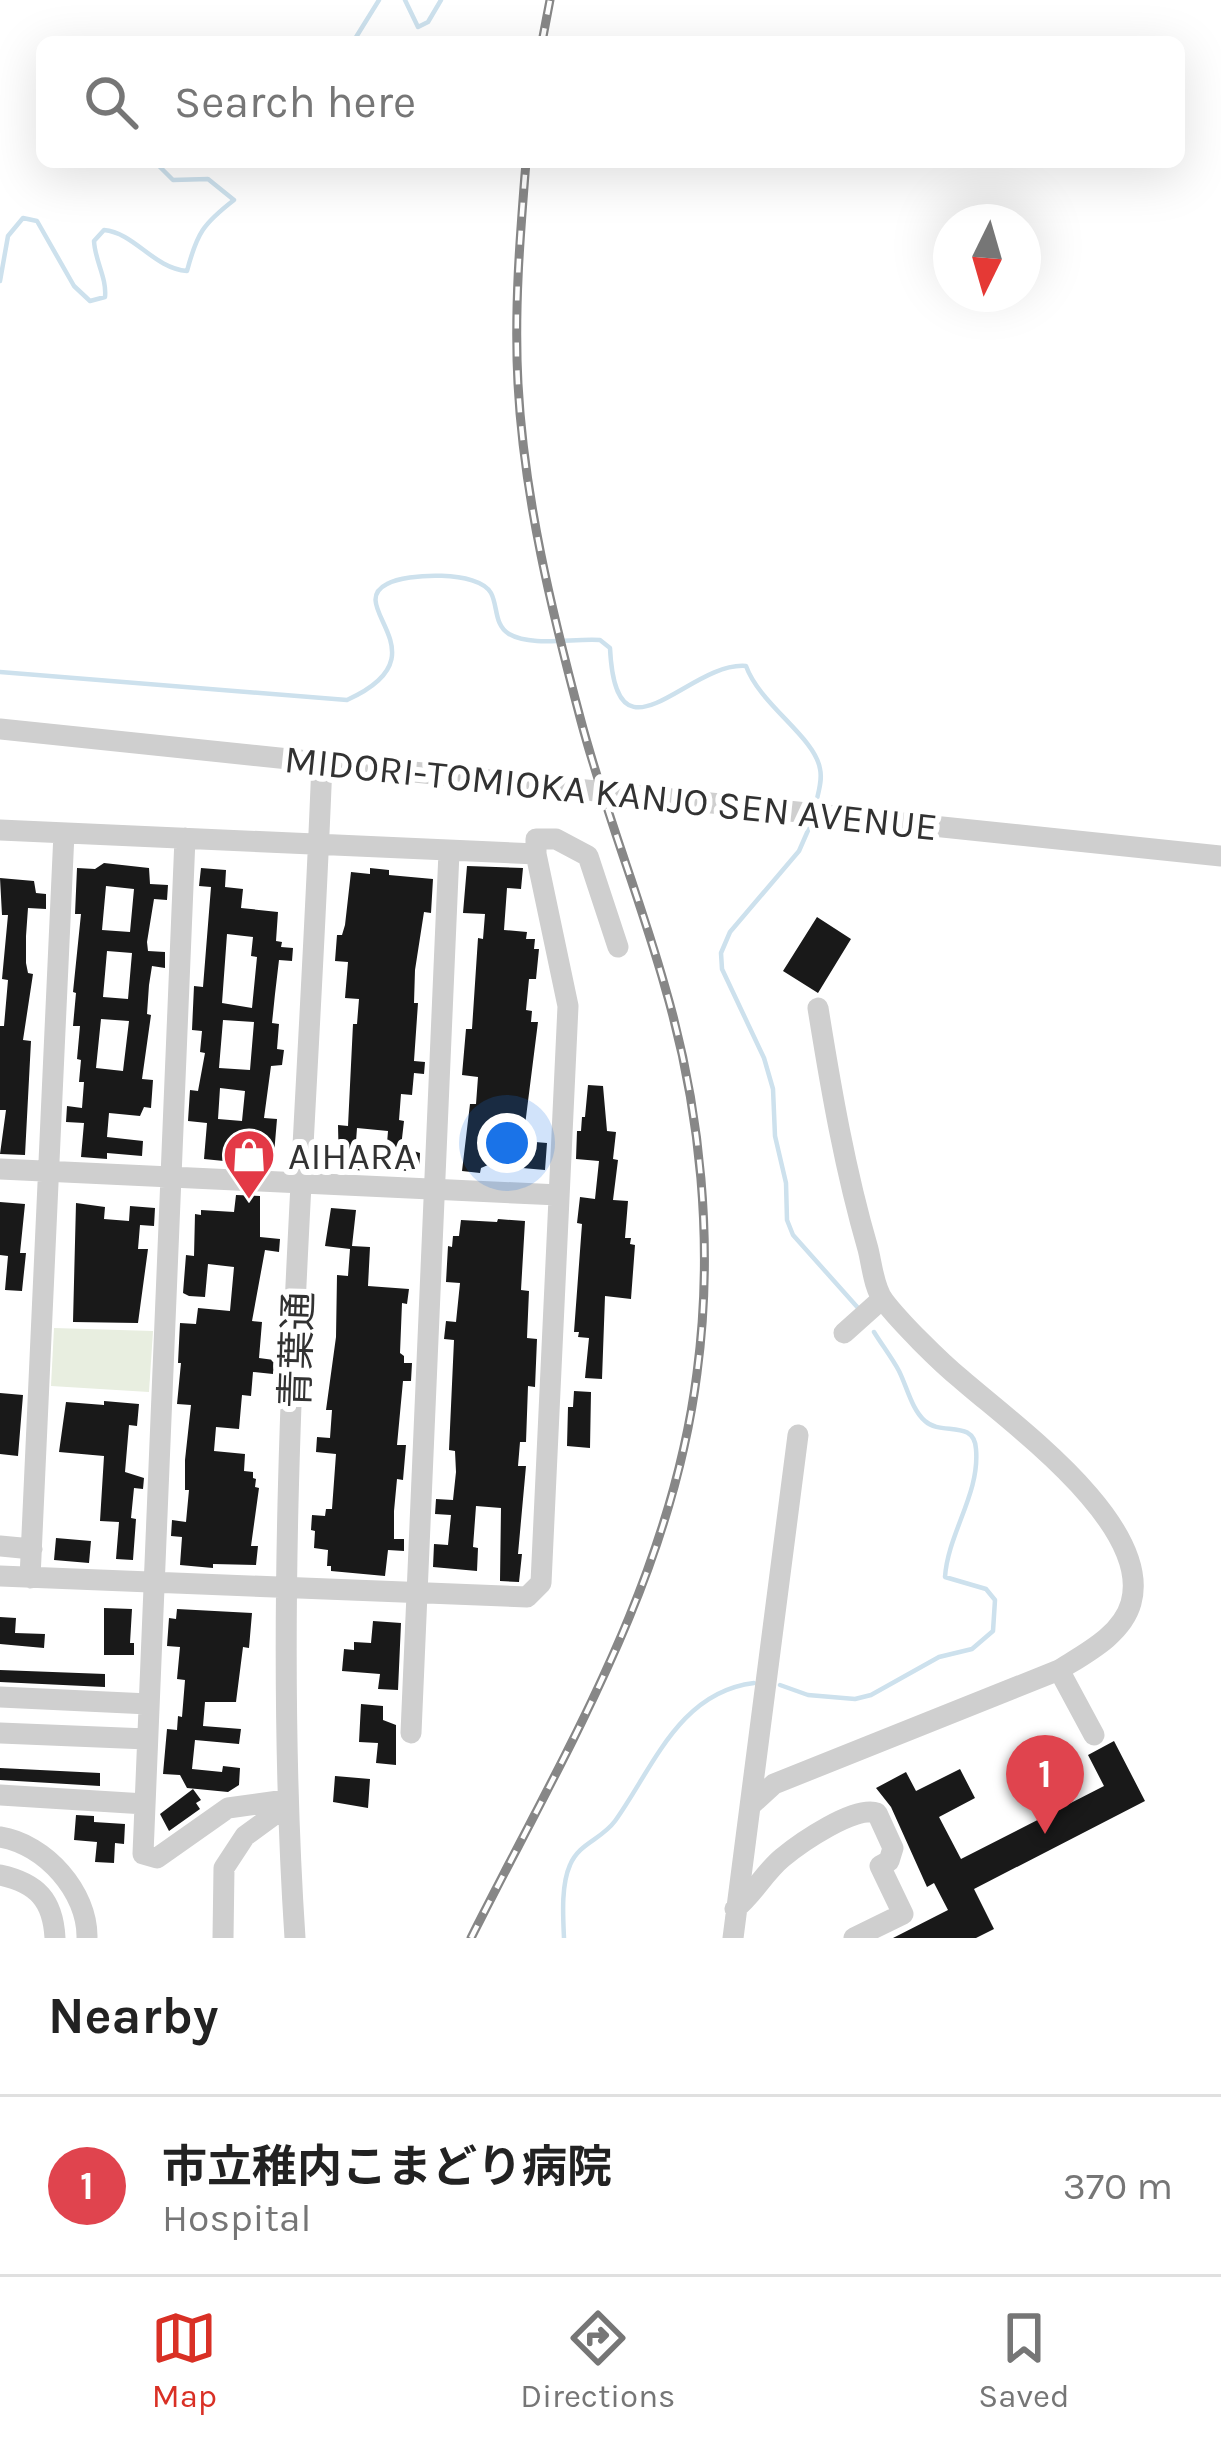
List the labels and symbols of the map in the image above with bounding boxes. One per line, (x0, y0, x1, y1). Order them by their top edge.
north arrow (933, 204, 1041, 312)
street label: MIDORI-TOMIOKA KANJO SEN AVENUE (282, 736, 940, 850)
your location (477, 1113, 537, 1173)
shop icon: AIHARA (221, 1127, 277, 1201)
place label: AIHARA (288, 1133, 416, 1179)
street label: 青葉通 (272, 1291, 322, 1409)
pin: 1 (1006, 1735, 1084, 1834)

